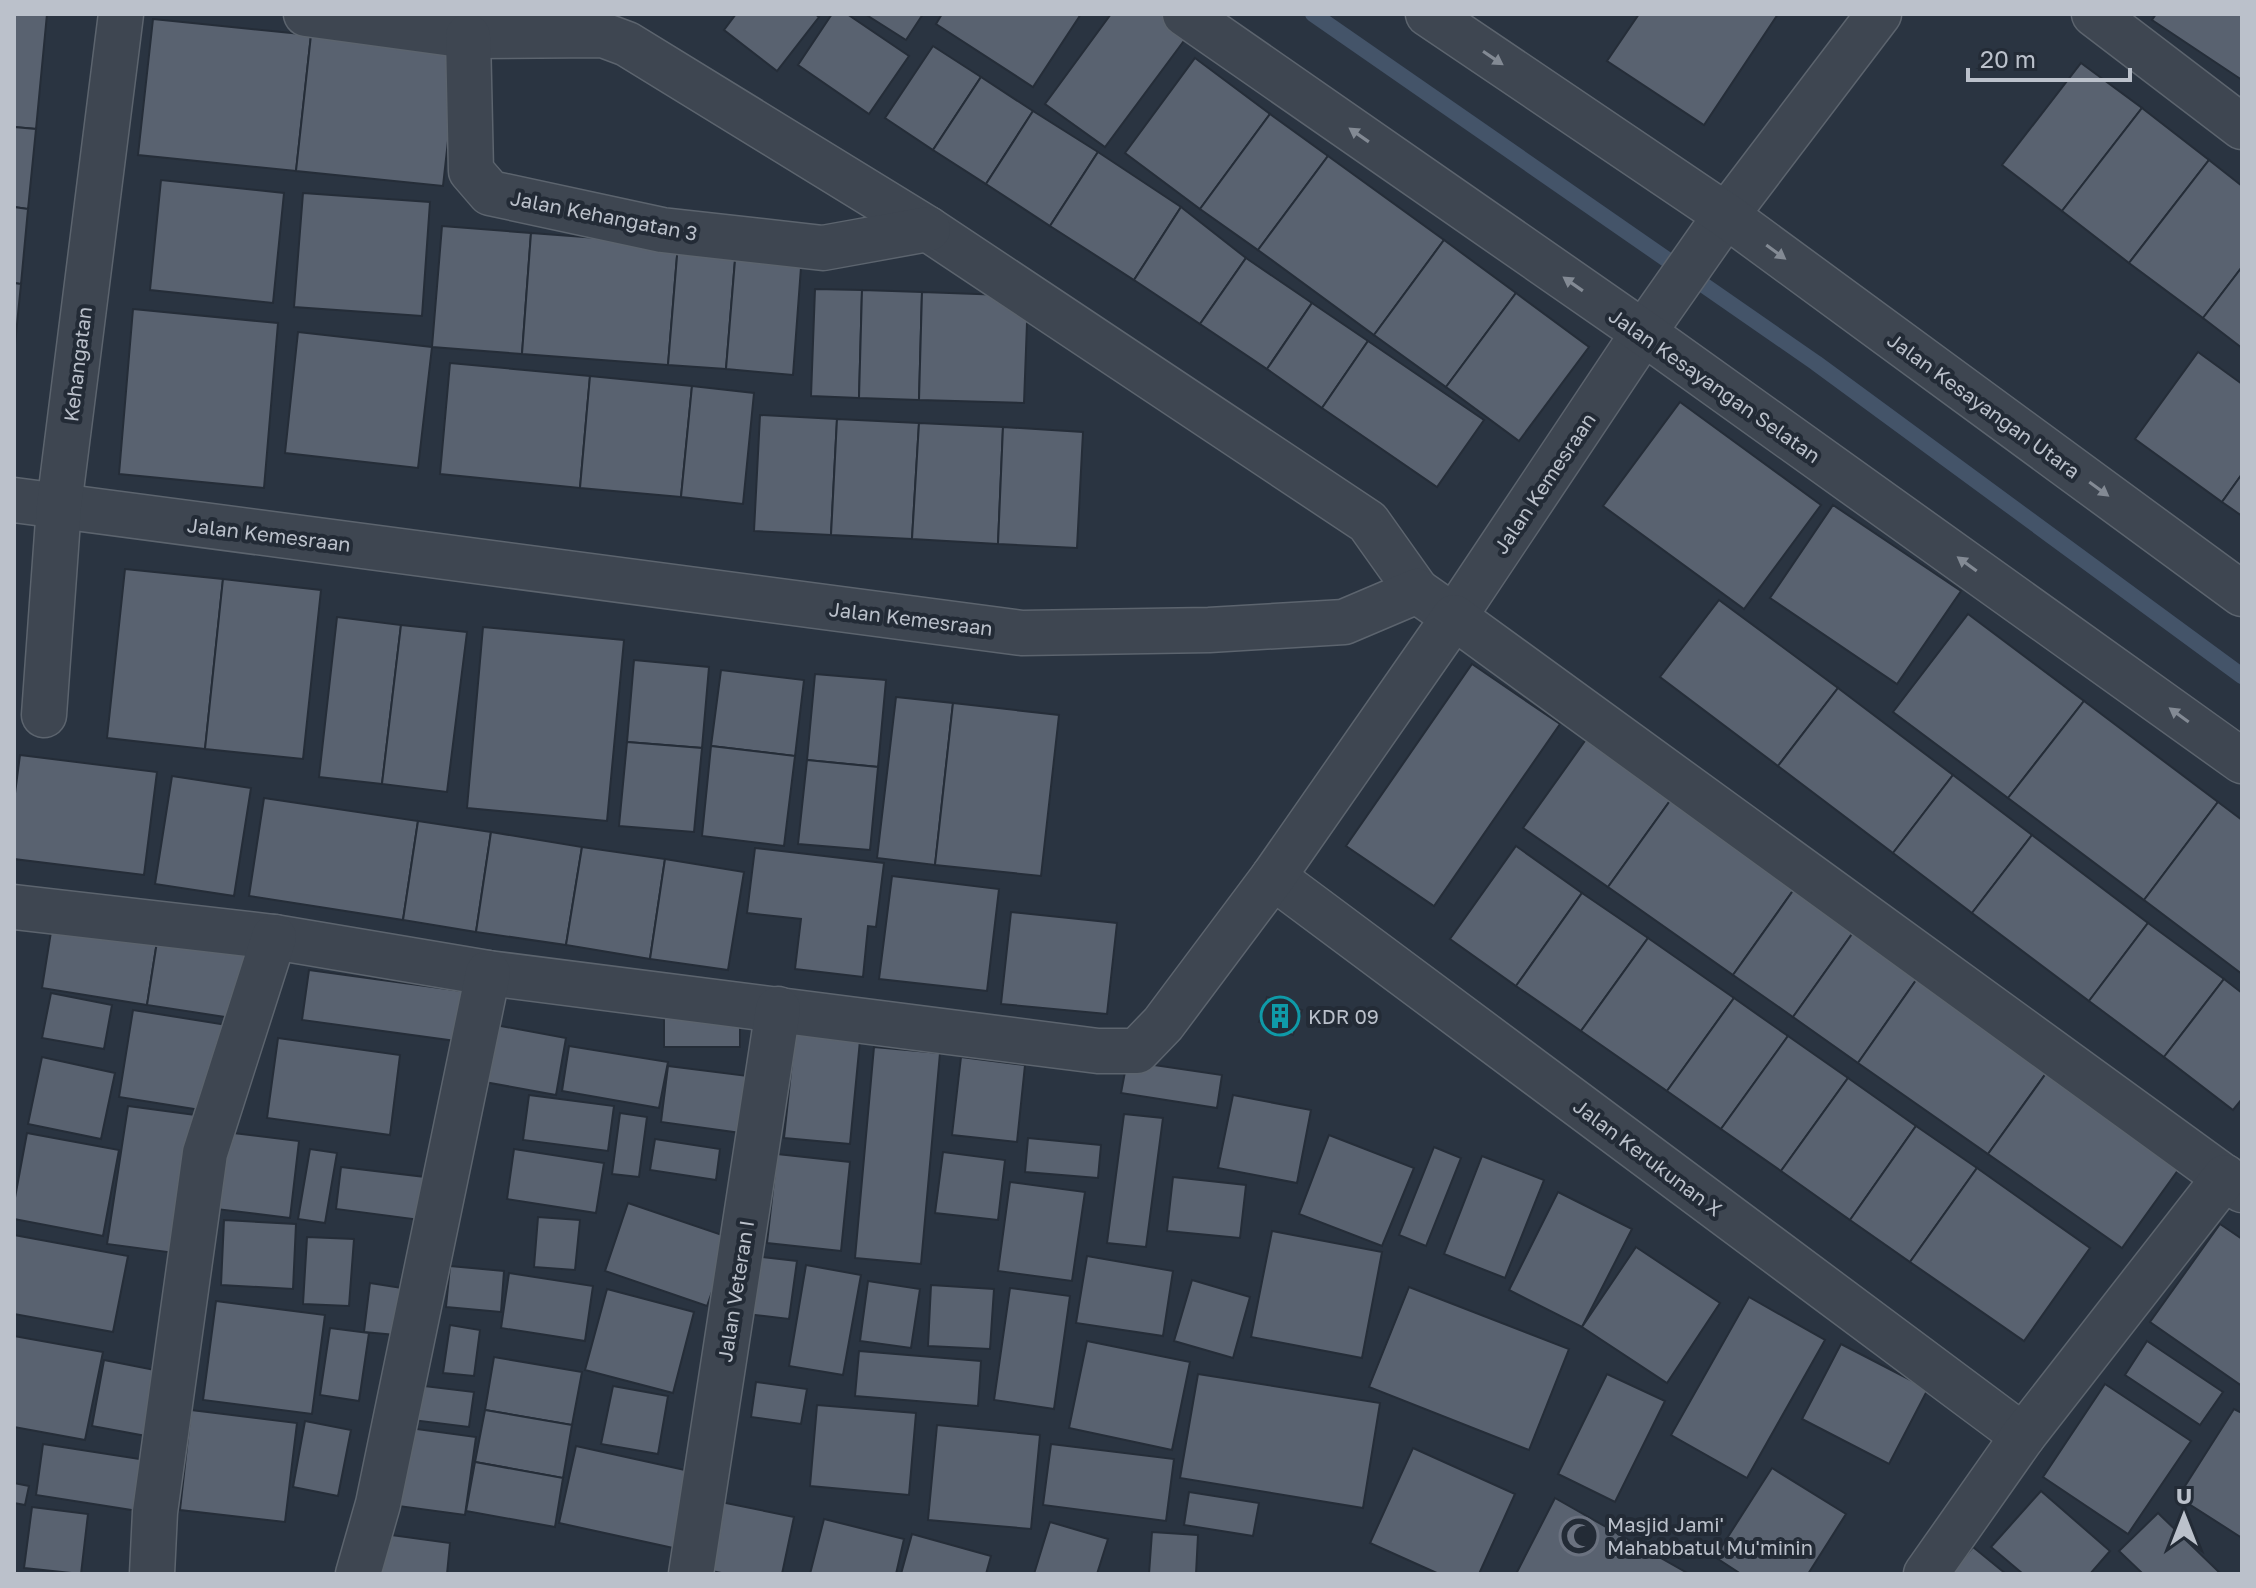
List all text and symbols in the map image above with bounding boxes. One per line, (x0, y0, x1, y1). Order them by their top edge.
scale bar (1968, 32, 2130, 82)
text: 20 m (1980, 44, 2036, 73)
one-way arrow (1482, 50, 1503, 65)
one-way arrow (1349, 128, 1370, 143)
street label: Jalan Kehangatan 3 (508, 185, 700, 245)
one-way arrow (1766, 244, 1787, 260)
one-way arrow (1562, 277, 1583, 292)
street label: Jalan Kesayangan Selatan (1605, 303, 1825, 467)
street label: Kehangatan (58, 305, 96, 423)
street label: Jalan Kesayangan Utara (1883, 327, 2085, 483)
street label: Jalan Kemesraan (1488, 408, 1600, 558)
one-way arrow (2088, 481, 2110, 497)
street label: Jalan Kemesraan (186, 512, 352, 556)
one-way arrow (1956, 556, 1978, 572)
street label: Jalan Kemesraan (828, 596, 994, 640)
one-way arrow (2168, 708, 2189, 724)
building icon: KDR 09 (1259, 995, 1301, 1037)
place label: KDR 09 (1308, 1004, 1379, 1028)
street label: Jalan Kerukunan X (1569, 1093, 1727, 1221)
street label: Jalan Veteran I (712, 1218, 758, 1364)
north arrow (2144, 1476, 2224, 1556)
text: U (2176, 1482, 2192, 1509)
place label: Masjid Jami' Mahabbatul Mu'minin (1607, 1512, 1813, 1559)
mosque icon: Masjid Jami' Mahabbatul Mu'minin (1558, 1515, 1600, 1557)

